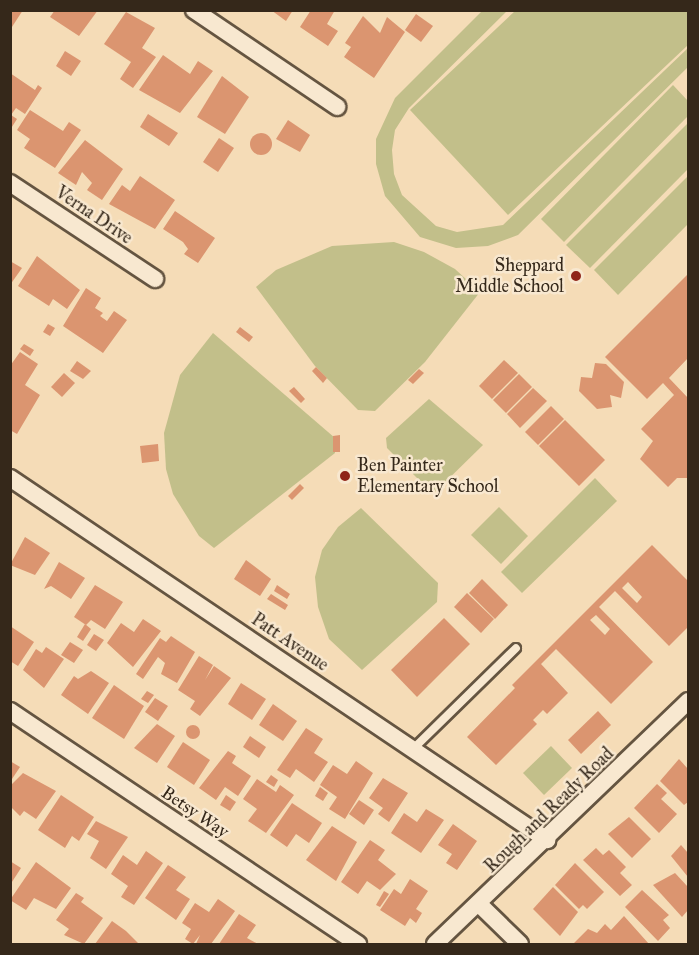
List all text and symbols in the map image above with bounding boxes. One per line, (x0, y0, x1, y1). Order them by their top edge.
street label: Verna Drive (51, 181, 137, 249)
place label: Sheppard Middle School (455, 255, 564, 298)
marker: Sheppard Middle School (569, 269, 583, 283)
place label: Ben Painter Elementary School (357, 455, 499, 498)
marker: Ben Painter Elementary School (338, 469, 352, 483)
street label: Patt Avenue (247, 608, 333, 676)
street label: Rough and Ready Road (480, 743, 618, 877)
street label: Betsy Way (157, 782, 233, 842)

